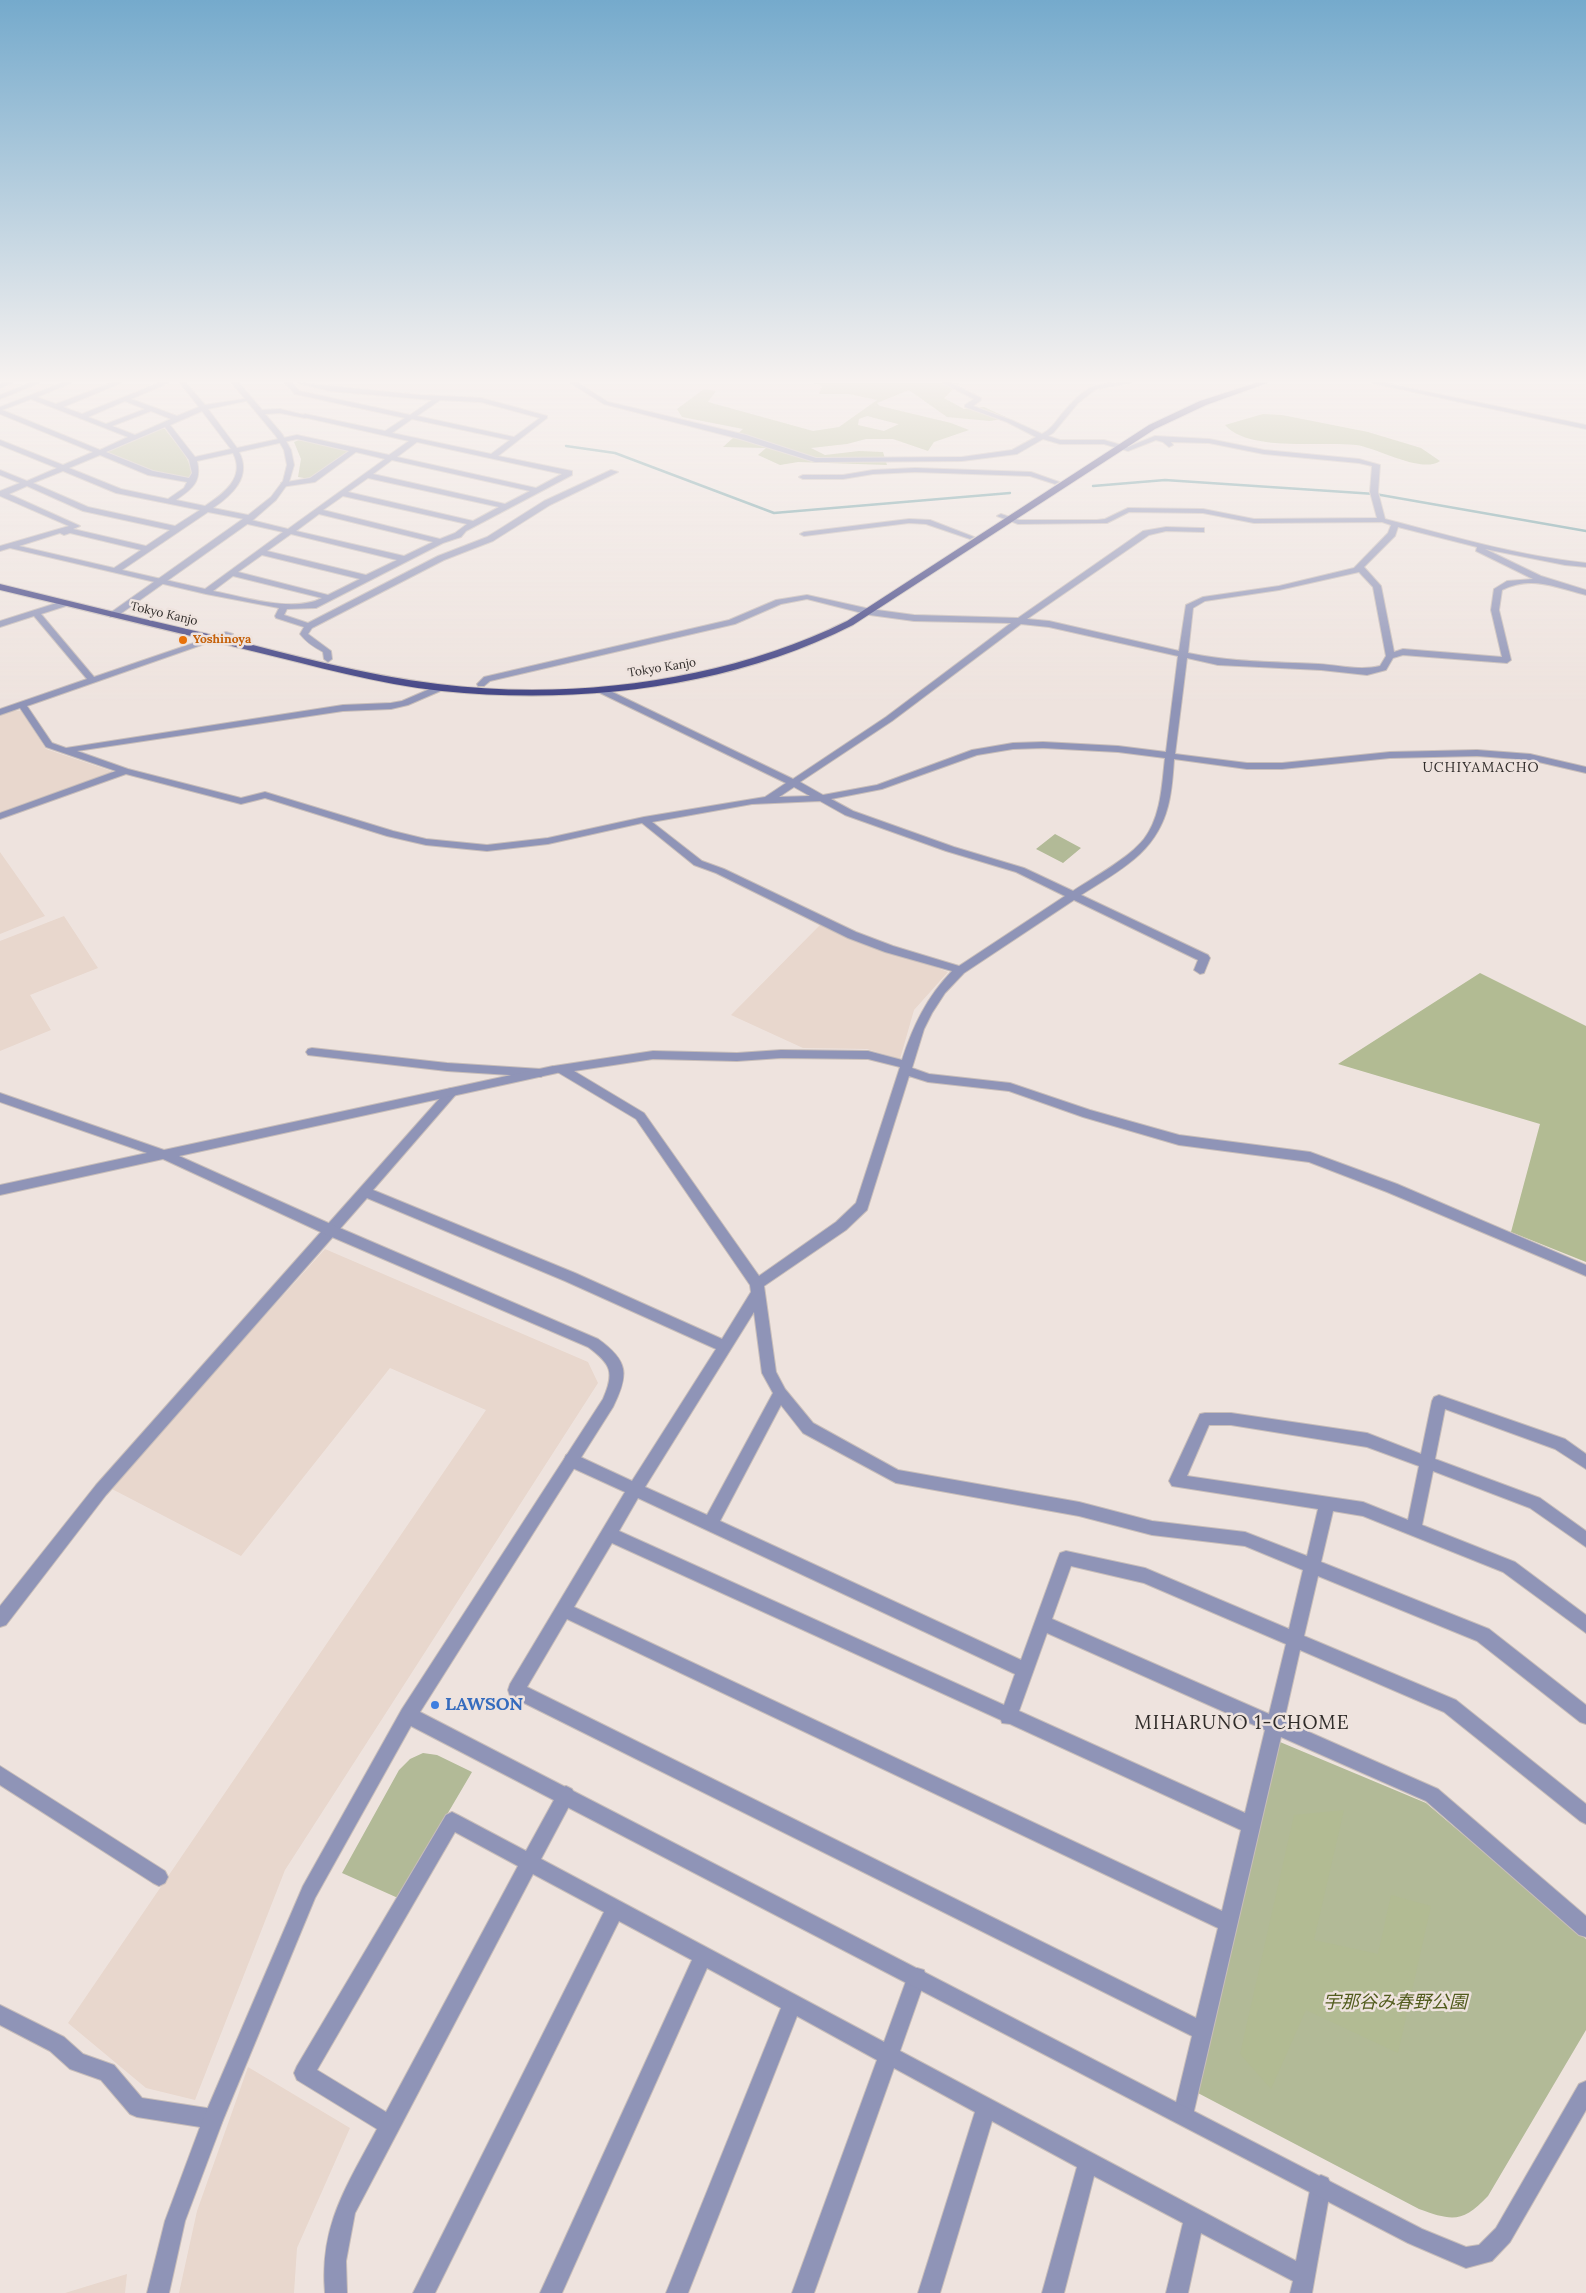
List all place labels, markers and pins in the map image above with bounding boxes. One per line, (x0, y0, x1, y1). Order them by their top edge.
place label: Yoshinoya (193, 633, 251, 647)
marker: Yoshinoya (177, 634, 189, 646)
place label: LAWSON (445, 1694, 523, 1716)
marker: LAWSON (429, 1699, 441, 1711)

